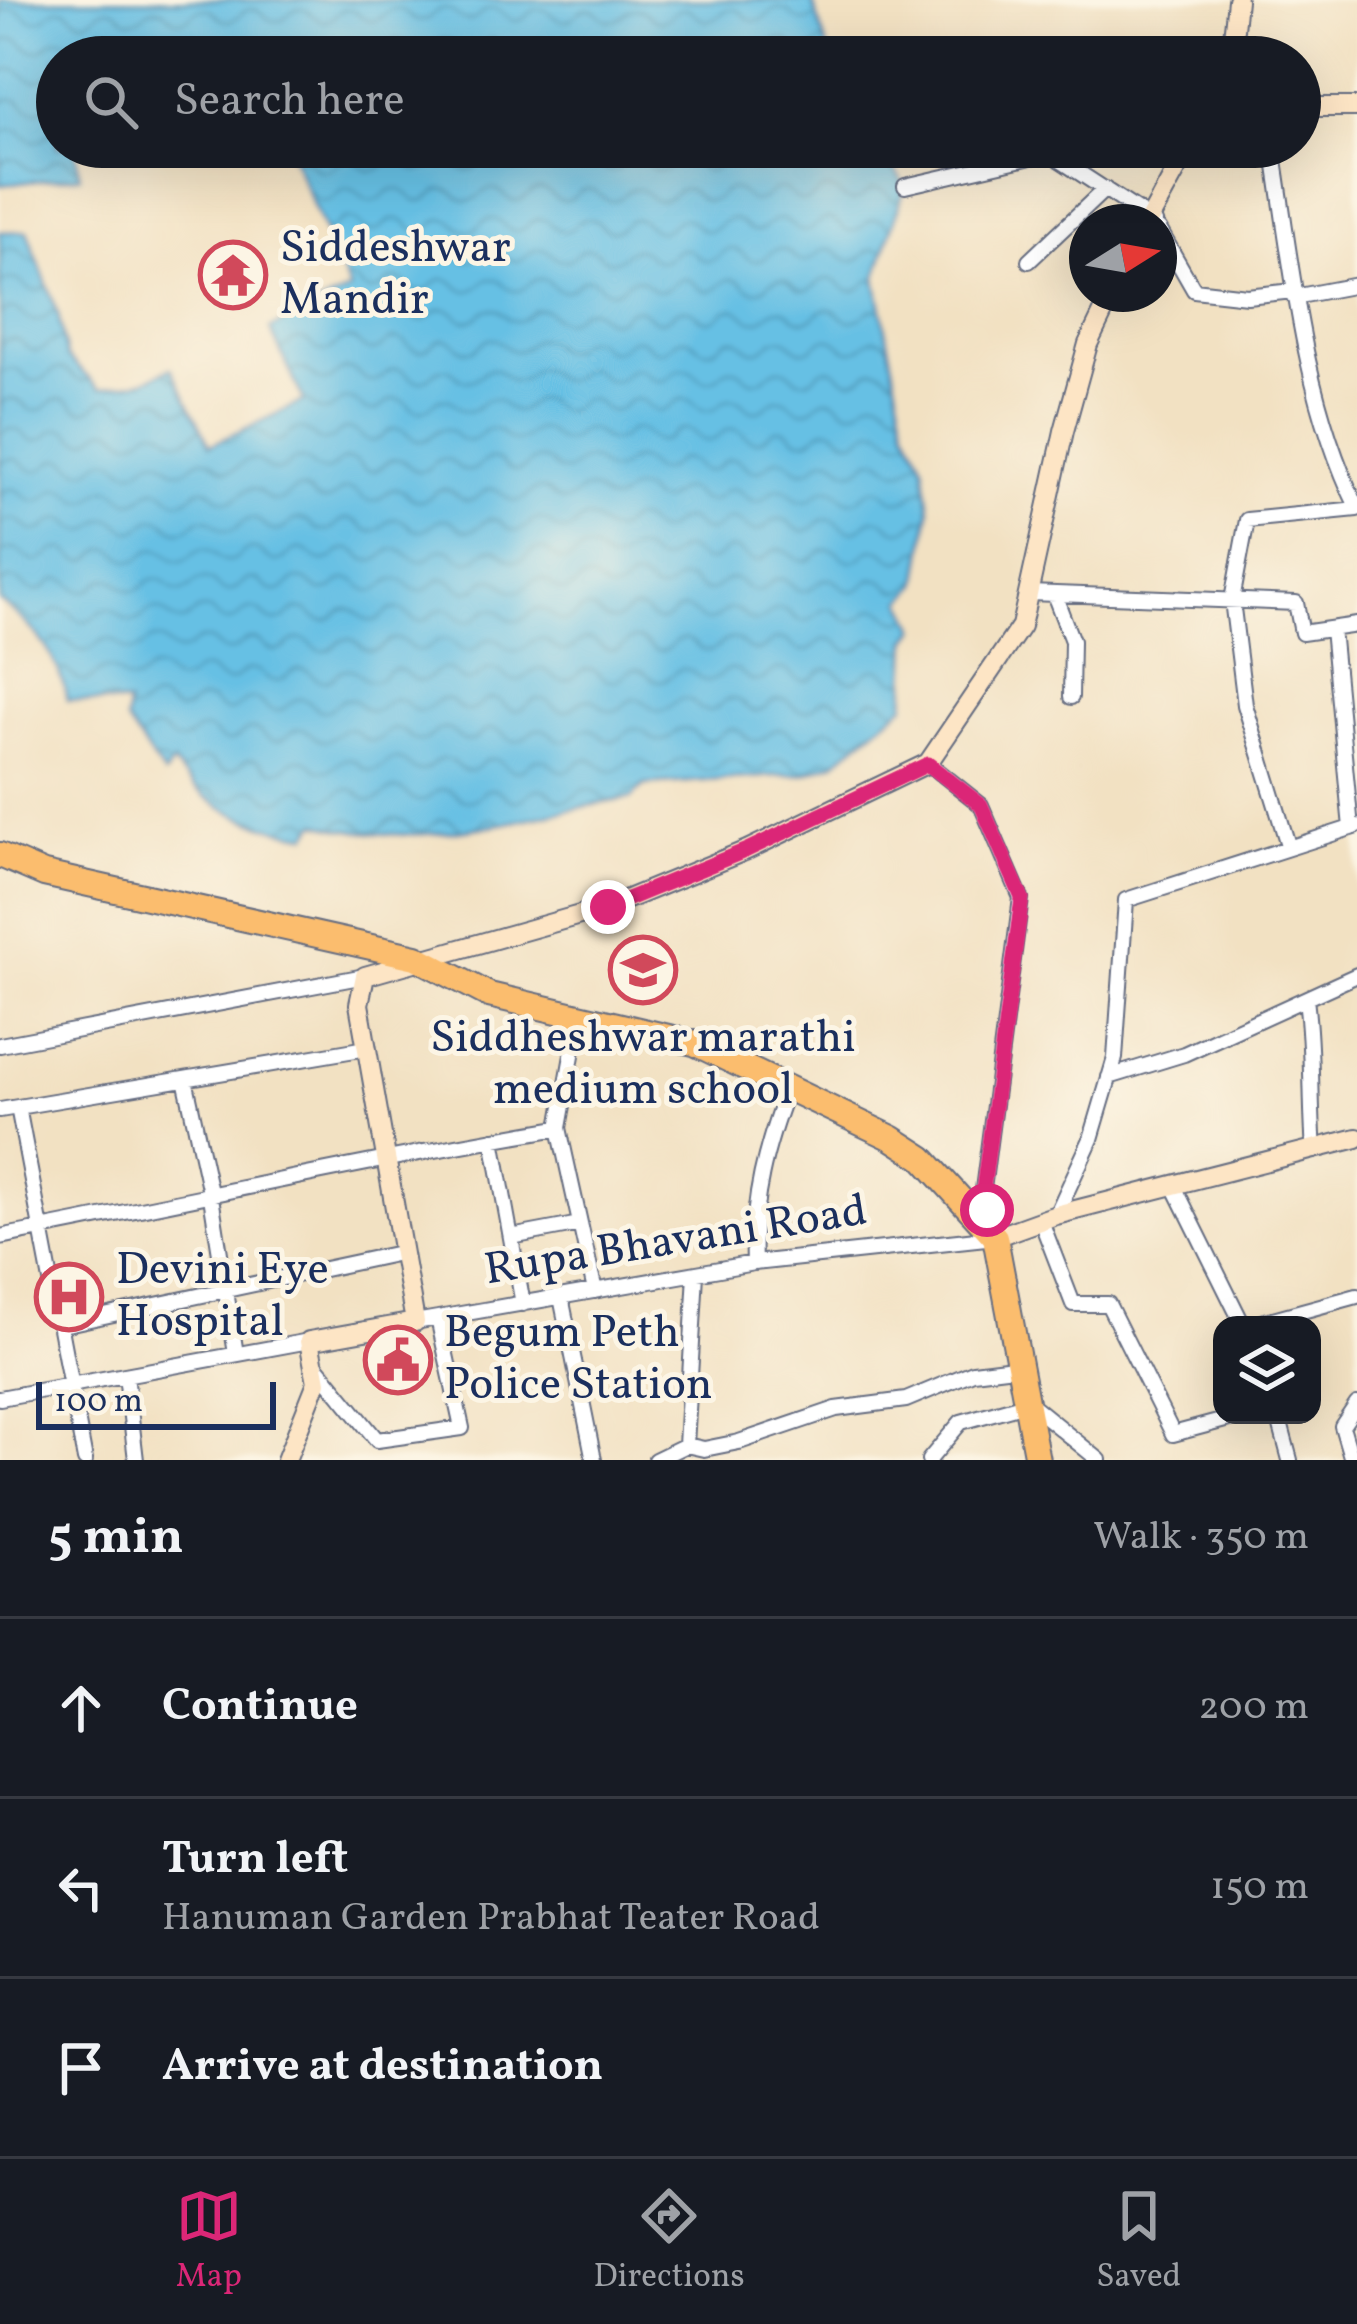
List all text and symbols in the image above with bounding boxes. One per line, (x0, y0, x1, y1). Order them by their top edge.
search box (36, 36, 1321, 168)
icon: search (78, 69, 144, 135)
text: Search here (174, 71, 405, 134)
north arrow (1069, 204, 1177, 312)
place label: Siddeshwar Mandir (280, 218, 511, 333)
temple icon: Siddeshwar Mandir (198, 240, 268, 310)
route end (581, 880, 635, 934)
school or university icon: Siddheshwar marathi medium school (608, 935, 678, 1005)
place label: Siddheshwar marathi medium school (430, 1008, 856, 1123)
street label: Rupa Bhavani Road (480, 1181, 872, 1303)
route start (960, 1183, 1014, 1237)
place label: Devini Eye Hospital (116, 1240, 329, 1355)
hospital icon: Devini Eye Hospital (34, 1262, 104, 1332)
place label: Begum Peth Police Station (444, 1303, 713, 1418)
map controls (1213, 1316, 1321, 1424)
button: layers (1213, 1316, 1321, 1424)
public building icon: Begum Peth Police Station (363, 1325, 433, 1395)
scale bar (36, 1376, 276, 1429)
text: 100 m (54, 1380, 143, 1426)
text: 5 min (48, 1503, 184, 1574)
text: Walk · 350 m (1093, 1511, 1309, 1565)
icon: ahead (48, 1675, 114, 1741)
text: Continue (162, 1676, 358, 1739)
text: 200 m (1198, 1681, 1309, 1735)
text: Turn left (162, 1829, 348, 1892)
icon: left (48, 1855, 114, 1921)
text: 150 m (1210, 1861, 1309, 1915)
text: Hanuman Garden Prabhat Teater Road (162, 1892, 820, 1946)
icon: arrive (48, 2035, 114, 2101)
text: Arrive at destination (162, 2036, 603, 2099)
tab: Map (176, 2183, 242, 2301)
tab: Directions (593, 2183, 745, 2301)
tab: Saved (1096, 2183, 1181, 2301)

